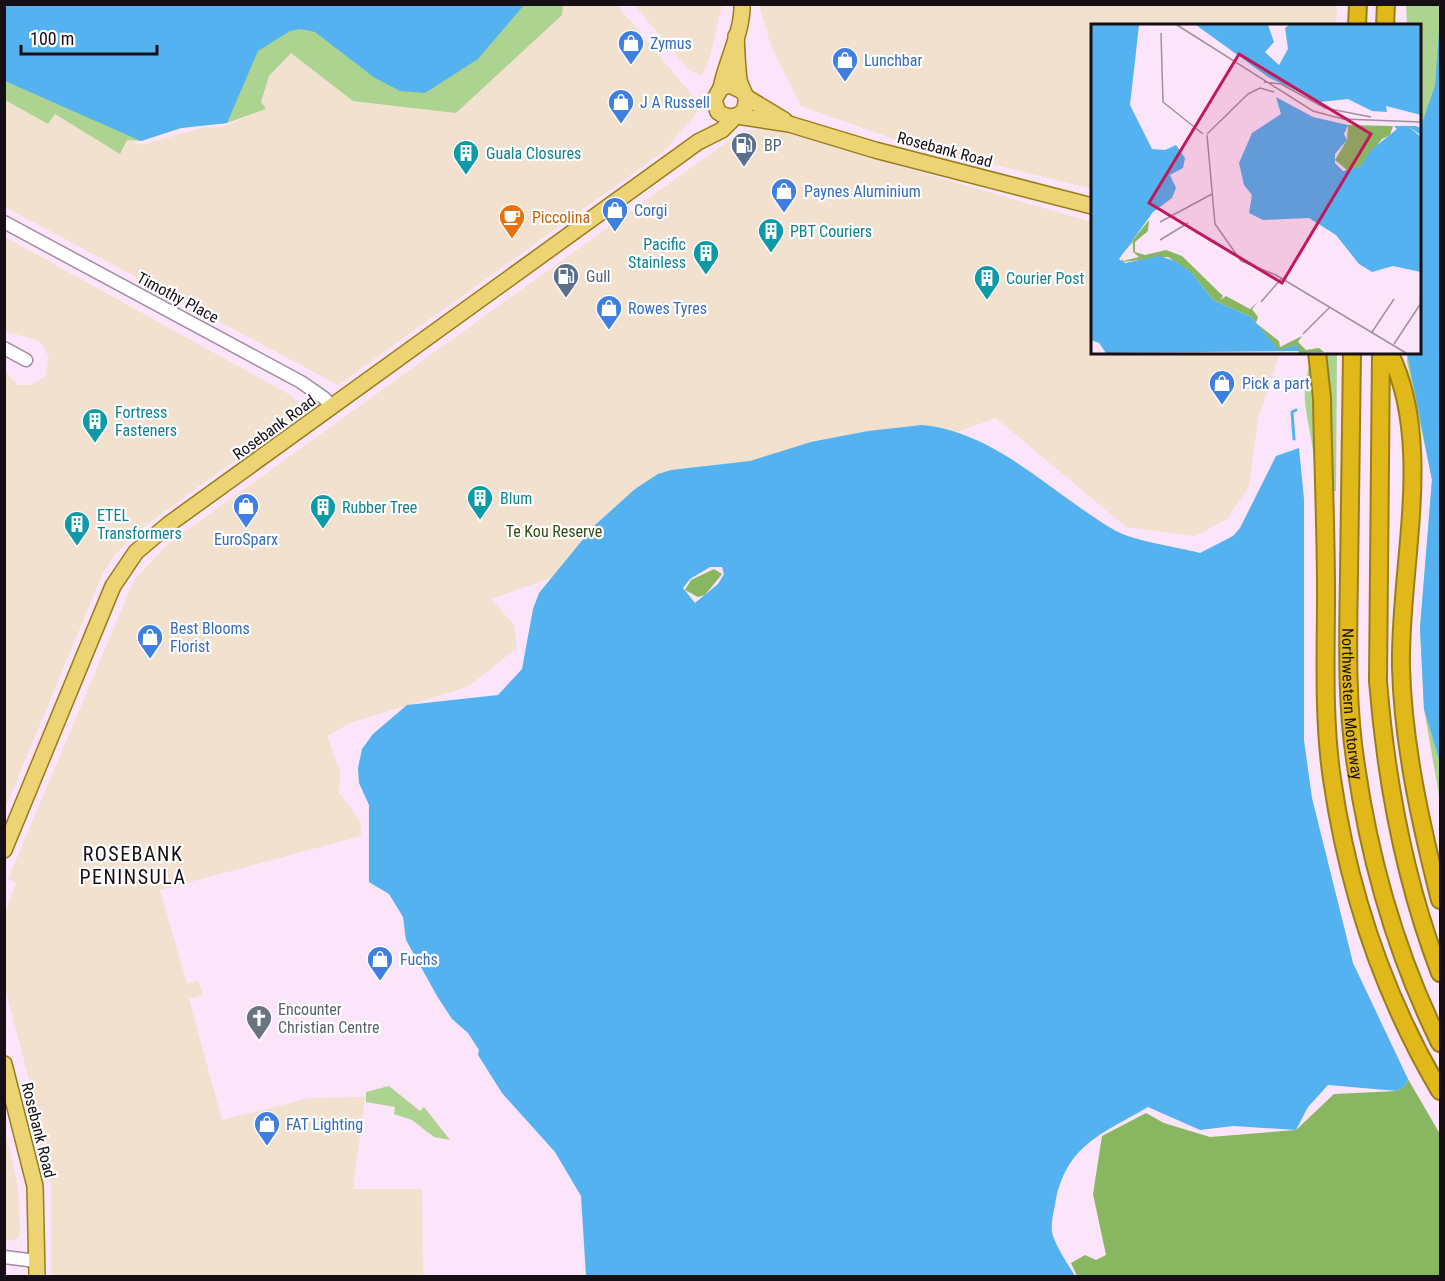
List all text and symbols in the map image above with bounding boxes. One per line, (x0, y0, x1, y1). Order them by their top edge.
scale bar (21, 18, 158, 56)
inset map (1091, 24, 1421, 354)
text: 100 m (30, 28, 74, 49)
shop icon: Zymus (616, 28, 646, 66)
place label: Zymus (650, 34, 692, 53)
shop icon: Lunchbar (830, 45, 860, 83)
place label: Lunchbar (864, 51, 922, 70)
shop icon: J A Russell (606, 87, 636, 125)
place label: J A Russell (640, 93, 710, 112)
street label: Rosebank Road (895, 128, 994, 171)
fuel station icon: BP (729, 130, 759, 168)
place label: BP (764, 136, 782, 155)
building icon: Guala Closures (451, 138, 481, 176)
place label: Guala Closures (486, 144, 581, 163)
shop icon: Paynes Aluminium (769, 176, 799, 214)
place label: Paynes Aluminium (804, 182, 921, 201)
shop icon: Corgi (600, 195, 630, 233)
place label: Corgi (634, 201, 667, 220)
cafe icon: Piccolina (497, 202, 527, 240)
place label: Piccolina (532, 208, 590, 227)
building icon: PBT Couriers (756, 216, 786, 254)
place label: PBT Couriers (790, 222, 872, 241)
place label: Pacific Stainless (628, 235, 686, 272)
building icon: Pacific Stainless (691, 238, 721, 276)
fuel station icon: Gull (551, 261, 581, 299)
building icon: Courier Post (972, 263, 1002, 301)
place label: Gull (586, 267, 611, 286)
street label: Timothy Place (134, 268, 222, 327)
place label: Courier Post (1006, 269, 1085, 288)
shop icon: Rowes Tyres (594, 293, 624, 331)
place label: Rowes Tyres (628, 299, 707, 318)
shop icon: Pick a part (1207, 368, 1237, 406)
place label: Pick a part (1242, 374, 1310, 393)
street label: Rosebank Road (229, 391, 319, 464)
place label: Fortress Fasteners (115, 403, 177, 440)
building icon: Fortress Fasteners (80, 406, 110, 444)
building icon: Blum (465, 483, 495, 521)
place label: Blum (500, 489, 532, 508)
shop icon: EuroSparx (231, 491, 261, 529)
building icon: Rubber Tree (308, 492, 338, 530)
place label: Rubber Tree (342, 498, 417, 517)
place label: ETEL Transformers (97, 506, 182, 543)
building icon: ETEL Transformers (62, 509, 92, 547)
park label: Te Kou Reserve (506, 522, 602, 541)
place label: EuroSparx (214, 530, 278, 549)
place label: Best Blooms Florist (170, 619, 250, 656)
shop icon: Best Blooms Florist (135, 622, 165, 660)
street label: Northwestern Motorway (1338, 628, 1367, 781)
district label: ROSEBANK PENINSULA (79, 842, 187, 889)
shop icon: Fuchs (365, 944, 395, 982)
place label: Fuchs (400, 950, 438, 969)
place label: Encounter Christian Centre (278, 1000, 379, 1037)
church icon: Encounter Christian Centre (244, 1003, 274, 1041)
street label: Rosebank Road (17, 1080, 60, 1180)
shop icon: FAT Lighting (252, 1109, 282, 1147)
place label: FAT Lighting (286, 1115, 363, 1134)

